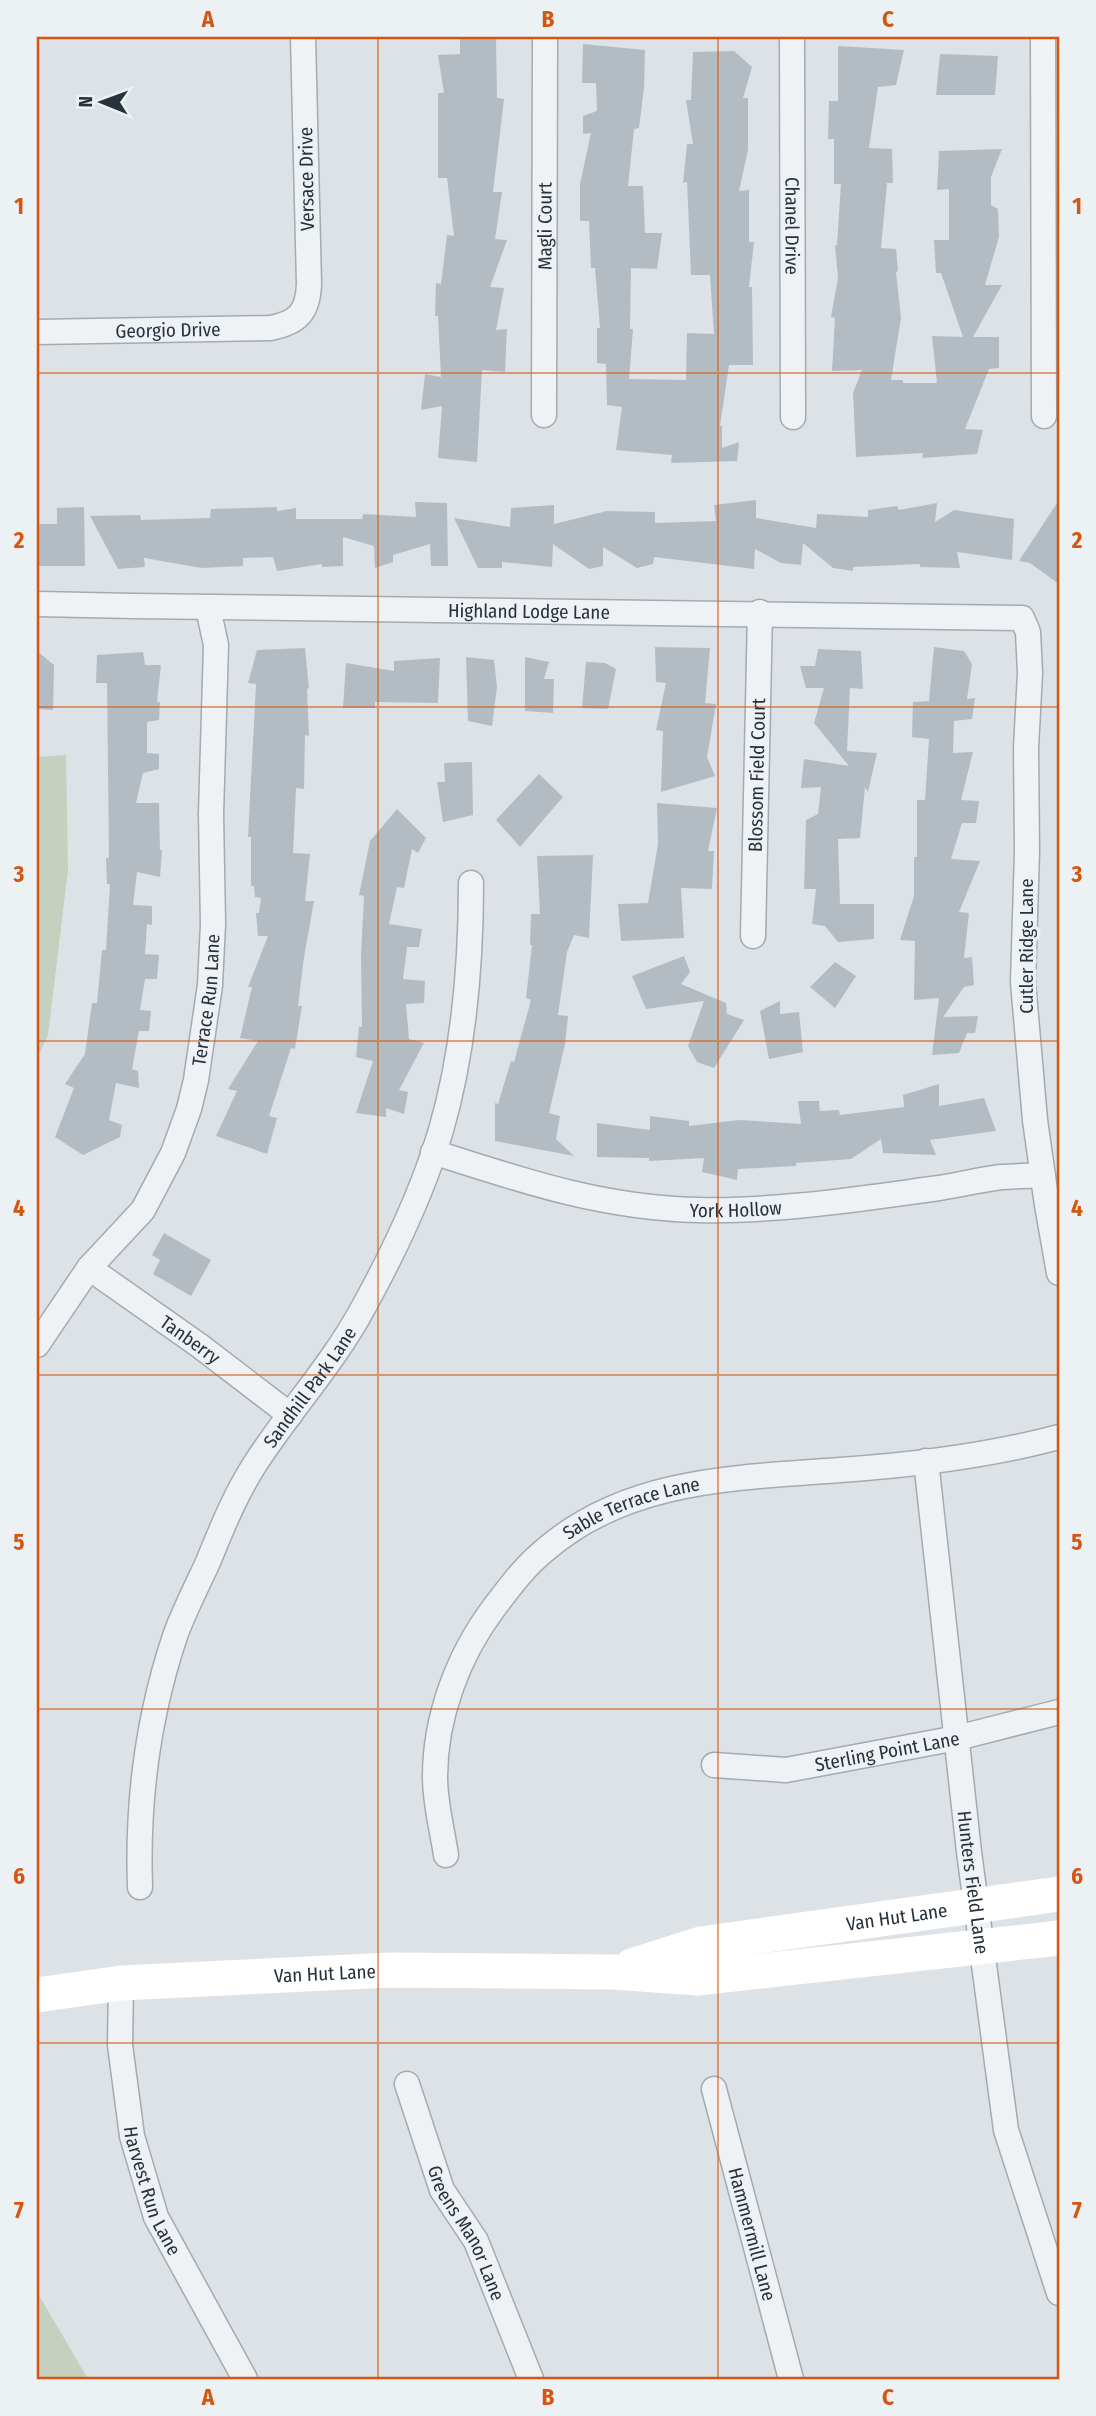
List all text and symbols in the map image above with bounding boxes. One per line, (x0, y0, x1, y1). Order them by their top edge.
text: A (201, 5, 215, 33)
text: B (542, 5, 555, 33)
text: C (882, 5, 894, 33)
north arrow (66, 66, 136, 136)
text: N (74, 96, 97, 108)
street label: Versace Drive (294, 127, 319, 231)
street label: Chanel Drive (780, 177, 804, 275)
street label: Magli Court (533, 181, 557, 270)
text: 1 (14, 192, 24, 220)
text: 1 (1072, 192, 1082, 220)
street label: Georgio Drive (115, 318, 221, 343)
text: 2 (13, 526, 25, 554)
text: 2 (1071, 526, 1083, 554)
street label: Highland Lodge Lane (448, 599, 610, 624)
street label: Blossom Field Court (744, 697, 770, 852)
text: 3 (13, 860, 25, 888)
text: 3 (1071, 860, 1083, 888)
street label: Cutler Ridge Lane (1015, 878, 1038, 1014)
street label: Terrace Run Lane (187, 933, 224, 1067)
text: 4 (13, 1194, 25, 1222)
text: 4 (1071, 1194, 1083, 1222)
street label: York Hollow (689, 1196, 783, 1222)
street label: Tanberry (156, 1311, 225, 1370)
street label: Sandhill Park Lane (259, 1323, 361, 1452)
street label: Sable Terrace Lane (558, 1473, 701, 1544)
text: 5 (13, 1528, 25, 1556)
text: 5 (1071, 1528, 1083, 1556)
street label: Sterling Point Lane (813, 1727, 961, 1776)
street label: Hunters Field Lane (953, 1810, 993, 1955)
text: 6 (13, 1862, 25, 1890)
text: 6 (1071, 1862, 1083, 1890)
street label: Van Hut Lane (845, 1899, 949, 1936)
street label: Van Hut Lane (274, 1960, 376, 1988)
street label: Harvest Run Lane (119, 2125, 186, 2259)
street label: Greens Manor Lane (423, 2163, 509, 2304)
street label: Hammermill Lane (723, 2165, 781, 2303)
text: 7 (14, 2196, 24, 2224)
text: 7 (1072, 2196, 1082, 2224)
text: A (201, 2383, 215, 2411)
text: B (542, 2383, 555, 2411)
text: C (882, 2383, 894, 2411)

